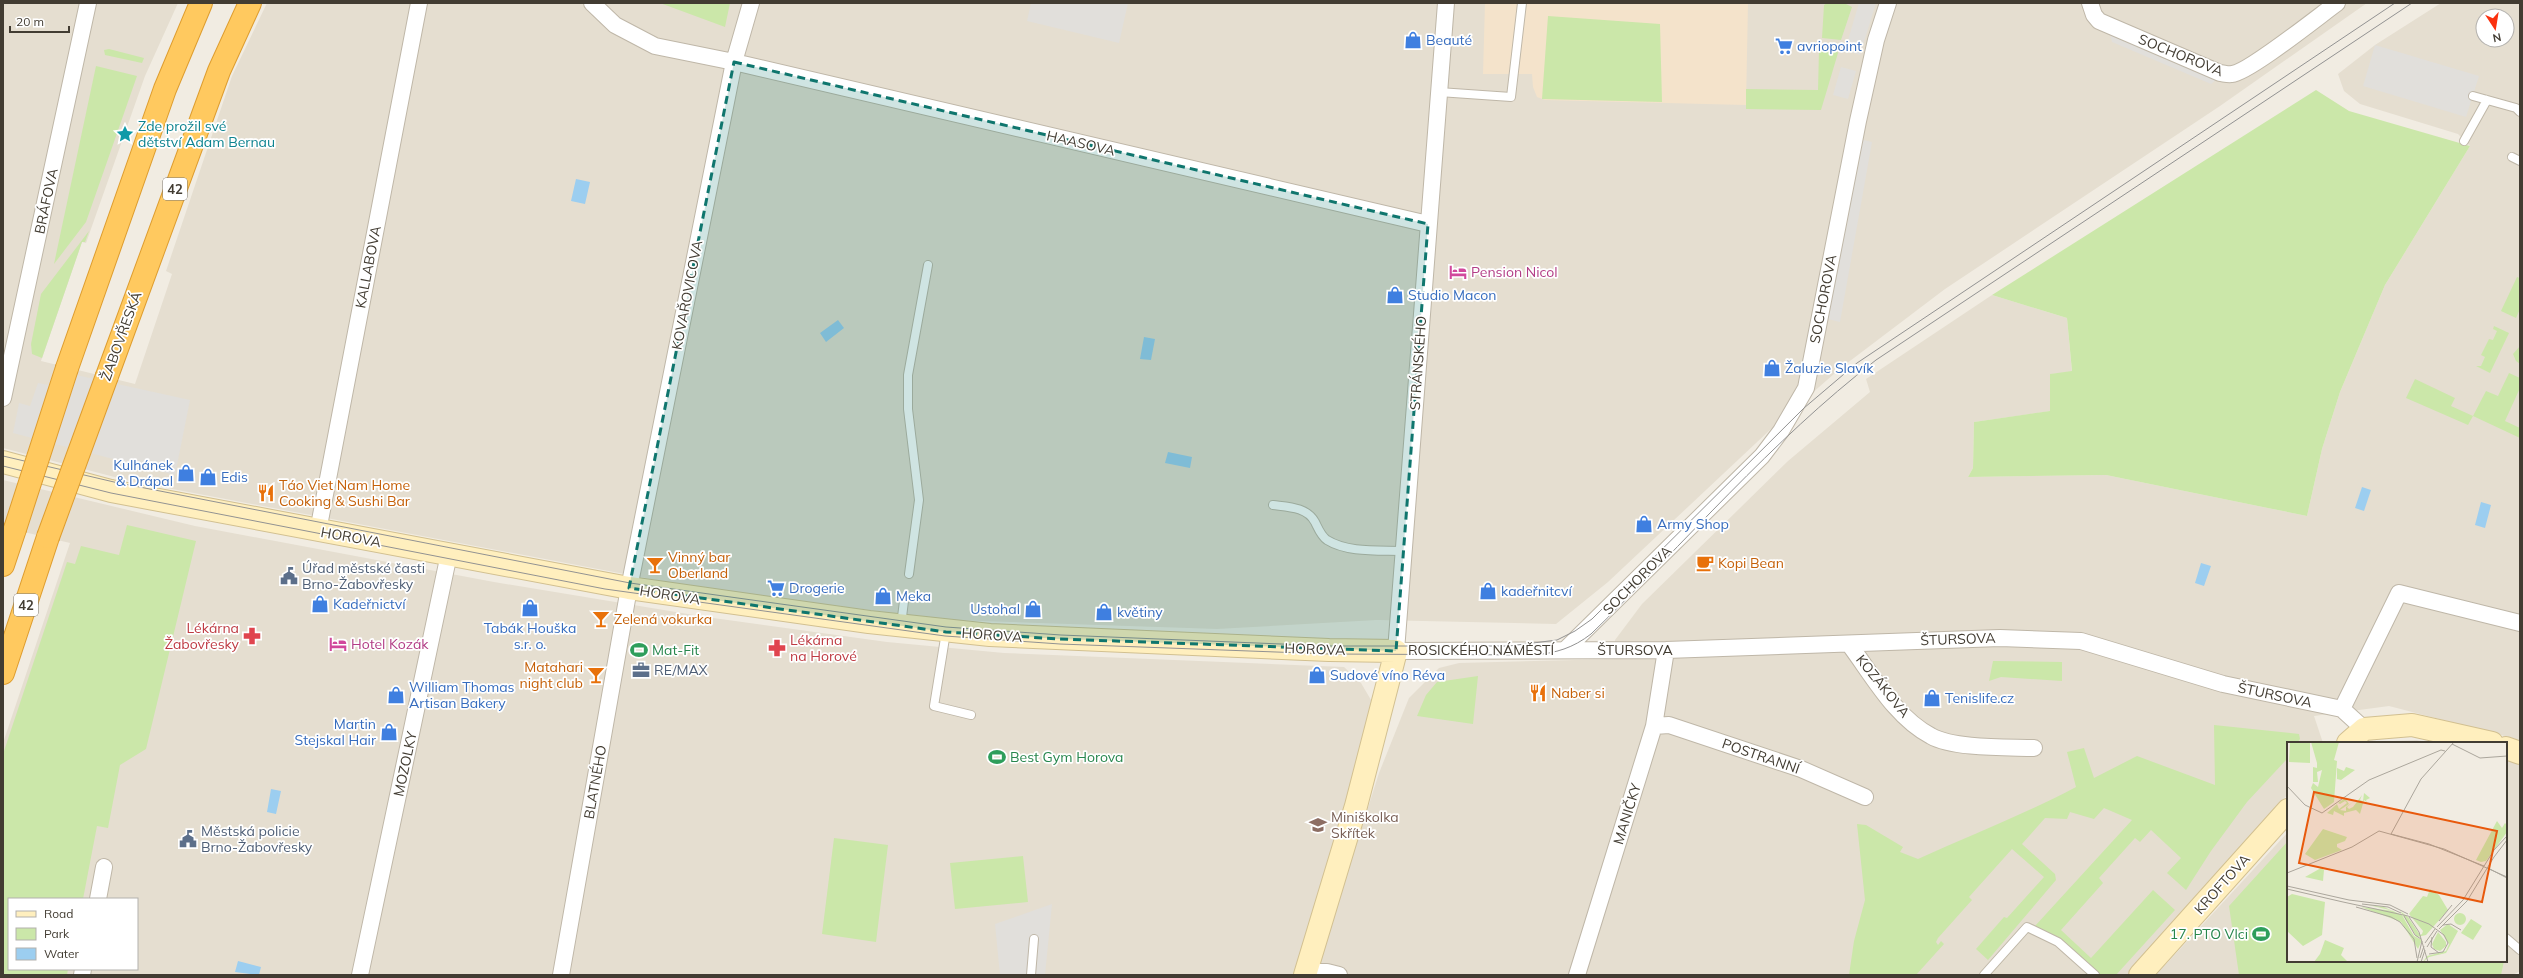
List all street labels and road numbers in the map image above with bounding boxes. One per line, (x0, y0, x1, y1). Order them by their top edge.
street label: SOCHOROVA (2136, 30, 2227, 80)
street label: HAASOVA (1045, 126, 1118, 160)
street label: BRÁFOVA (30, 166, 62, 236)
road number: 42 (163, 178, 187, 200)
street label: KALLABOVA (351, 224, 385, 310)
street label: KOVAŘOVICOVA (668, 238, 707, 351)
street label: SOCHOROVA (1806, 252, 1841, 345)
street label: ŽABOVŘESKÁ (97, 288, 146, 383)
street label: STRÁNSKÉHO (1406, 315, 1430, 411)
street label: HOROVA (319, 523, 383, 551)
street label: SOCHOROVA (1599, 541, 1676, 618)
street label: HOROVA (638, 581, 702, 609)
road number: 42 (14, 594, 38, 616)
street label: HOROVA (961, 624, 1024, 646)
street label: ŠTURSOVA (1920, 629, 1997, 649)
street label: HOROVA (1284, 639, 1347, 659)
street label: ROSICKÉHO NÁMĚSTÍ (1408, 641, 1555, 659)
street label: ŠTURSOVA (1597, 641, 1673, 659)
street label: KOZÁKOVA (1852, 651, 1914, 722)
street label: ŠTURSOVA (2236, 678, 2314, 712)
street label: MOZOLKY (389, 729, 421, 798)
street label: POSTRANNÍ (1720, 734, 1804, 778)
street label: BLATNÉHO (580, 744, 610, 820)
street label: MANIČKY (1609, 781, 1645, 847)
street label: KROFTOVA (2190, 850, 2254, 918)

